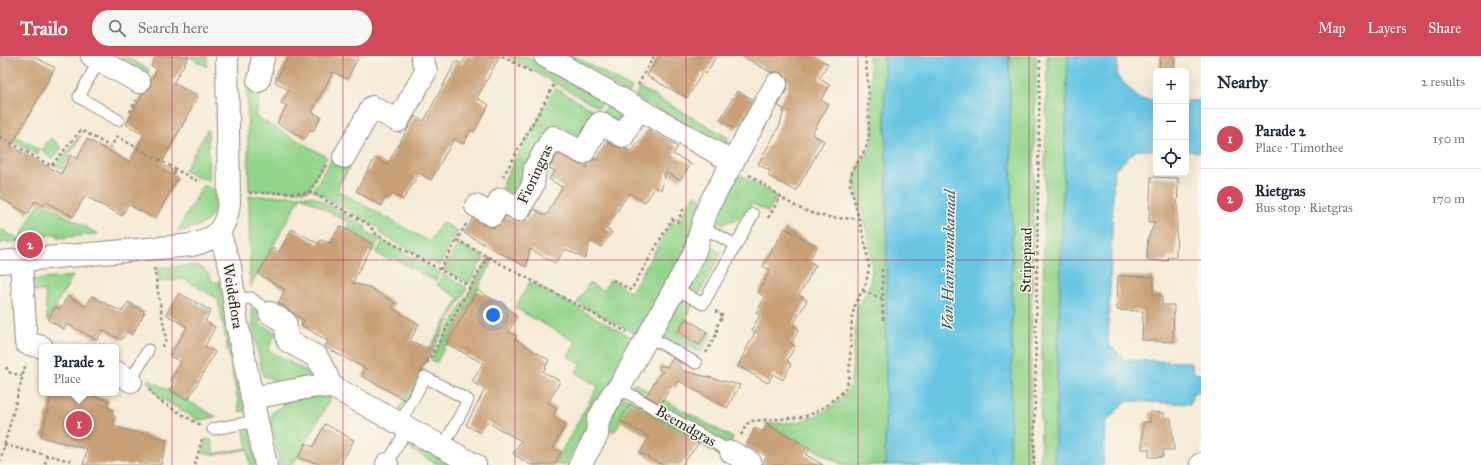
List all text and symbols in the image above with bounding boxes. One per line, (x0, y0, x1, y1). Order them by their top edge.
search box (92, 10, 372, 46)
text: Trailo (20, 17, 68, 40)
icon: search (106, 17, 128, 39)
text: Search here (138, 19, 209, 37)
text: Map (1318, 20, 1346, 37)
text: Layers (1368, 20, 1406, 37)
text: Share (1428, 20, 1461, 37)
map controls (1153, 68, 1189, 176)
button: + (1153, 68, 1189, 104)
text: Nearby (1217, 72, 1268, 93)
text: 2 results (1421, 74, 1465, 90)
button: − (1153, 104, 1189, 140)
text: Parade 2 (1255, 122, 1306, 140)
text: 1 (1227, 131, 1233, 147)
text: 150 m (1433, 131, 1465, 147)
button: locate (1153, 140, 1189, 176)
text: Place · Timothee (1255, 140, 1343, 156)
street label: Fioringras (513, 141, 557, 207)
text: Rietgras (1255, 182, 1306, 200)
water label: Van Harinxmakanaal (938, 188, 959, 330)
text: 2 (1227, 191, 1233, 207)
text: 170 m (1432, 191, 1465, 207)
text: Bus stop · Rietgras (1255, 200, 1353, 216)
street label: Stripepaad (1016, 227, 1036, 293)
pin: 2 (17, 230, 43, 260)
street label: Weideflora (219, 262, 247, 331)
your location (483, 305, 503, 325)
popup (39, 344, 119, 396)
text: Parade 2 (53, 353, 105, 371)
text: Place (53, 371, 81, 387)
street label: Beemdgras (653, 401, 719, 451)
pin: 1 (66, 409, 92, 439)

